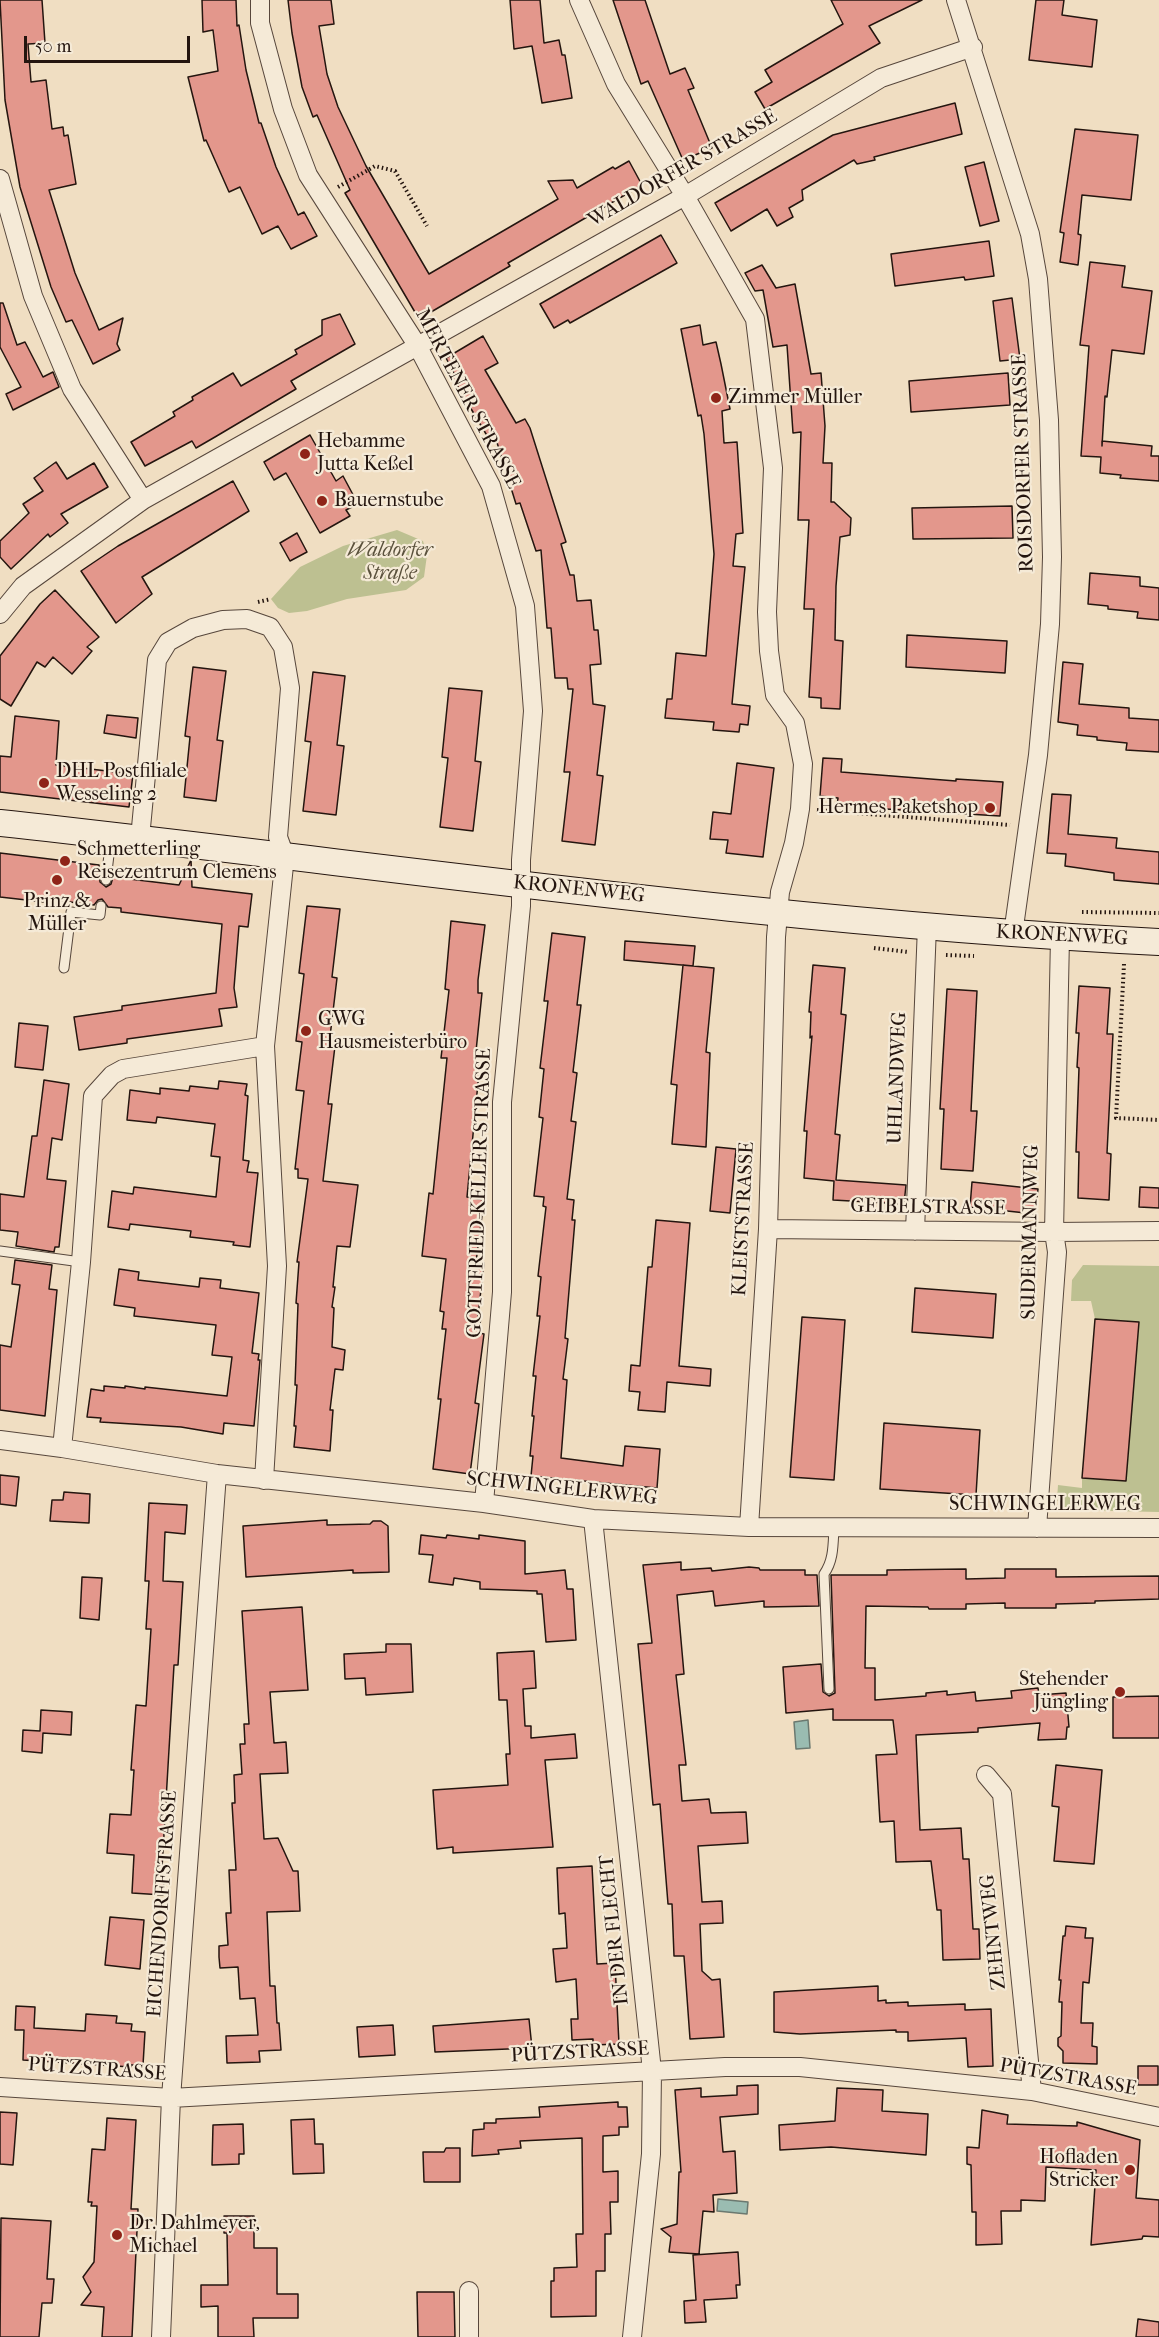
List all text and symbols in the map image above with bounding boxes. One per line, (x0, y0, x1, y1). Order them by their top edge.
scale bar (27, 24, 194, 62)
text: 50 m (35, 36, 71, 57)
street label: WALDORFER STRASSE (584, 105, 782, 233)
street label: MERTENER STRASSE (409, 305, 525, 493)
street label: ROISDORFER STRASSE (1008, 353, 1040, 573)
place label: Zimmer Müller (728, 386, 862, 410)
marker: Zimmer Müller (709, 391, 723, 405)
place label: Hebamme Jutta Keßel (317, 430, 414, 477)
marker: Hebamme Jutta Keßel (298, 447, 312, 461)
place label: Bauernstube (334, 489, 444, 513)
marker: Bauernstube (315, 494, 329, 508)
park label: Waldorfer Straße (347, 539, 433, 586)
place label: DHL Postfiliale Wesseling 2 (56, 760, 187, 807)
marker: DHL Postfiliale Wesseling 2 (37, 776, 51, 790)
place label: Hermes Paketshop (818, 796, 978, 820)
marker: Hermes Paketshop (983, 801, 997, 815)
place label: Schmetterling Reisezentrum Clemens (77, 838, 277, 885)
marker: Schmetterling Reisezentrum Clemens (58, 854, 72, 868)
street label: KRONENWEG (512, 871, 646, 909)
marker: Prinz & Müller (50, 873, 64, 887)
place label: Prinz & Müller (23, 890, 91, 937)
street label: KRONENWEG (995, 921, 1129, 951)
place label: GWG Hausmeisterbüro (318, 1008, 467, 1055)
street label: UHLANDWEG (884, 1011, 912, 1145)
marker: GWG Hausmeisterbüro (299, 1024, 313, 1038)
street label: GOTTFRIED-KELLER-STRASSE (463, 1048, 497, 1338)
street label: KLEISTSTRASSE (728, 1141, 760, 1297)
street label: SUDERMANNWEG (1017, 1144, 1045, 1320)
street label: GEIBELSTRASSE (850, 1195, 1006, 1221)
street label: SCHWINGELERWEG (465, 1467, 659, 1511)
street label: SCHWINGELERWEG (949, 1493, 1141, 1517)
place label: Stehender Jüngling (1019, 1668, 1108, 1715)
marker: Stehender Jüngling (1113, 1685, 1127, 1699)
street label: EICHENDORFFSTRASSE (143, 1790, 183, 2018)
street label: IN DER FLECHT (595, 1854, 635, 2006)
street label: ZEHNTWEG (976, 1873, 1012, 1991)
street label: PÜTZSTRASSE (510, 2037, 650, 2069)
street label: PÜTZSTRASSE (27, 2053, 167, 2087)
street label: PÜTZSTRASSE (998, 2054, 1138, 2102)
place label: Hofladen Stricker (1039, 2146, 1118, 2193)
marker: Hofladen Stricker (1123, 2163, 1137, 2177)
place label: Dr. Dahlmeyer, Michael (129, 2212, 260, 2259)
marker: Dr. Dahlmeyer, Michael (110, 2228, 124, 2242)

